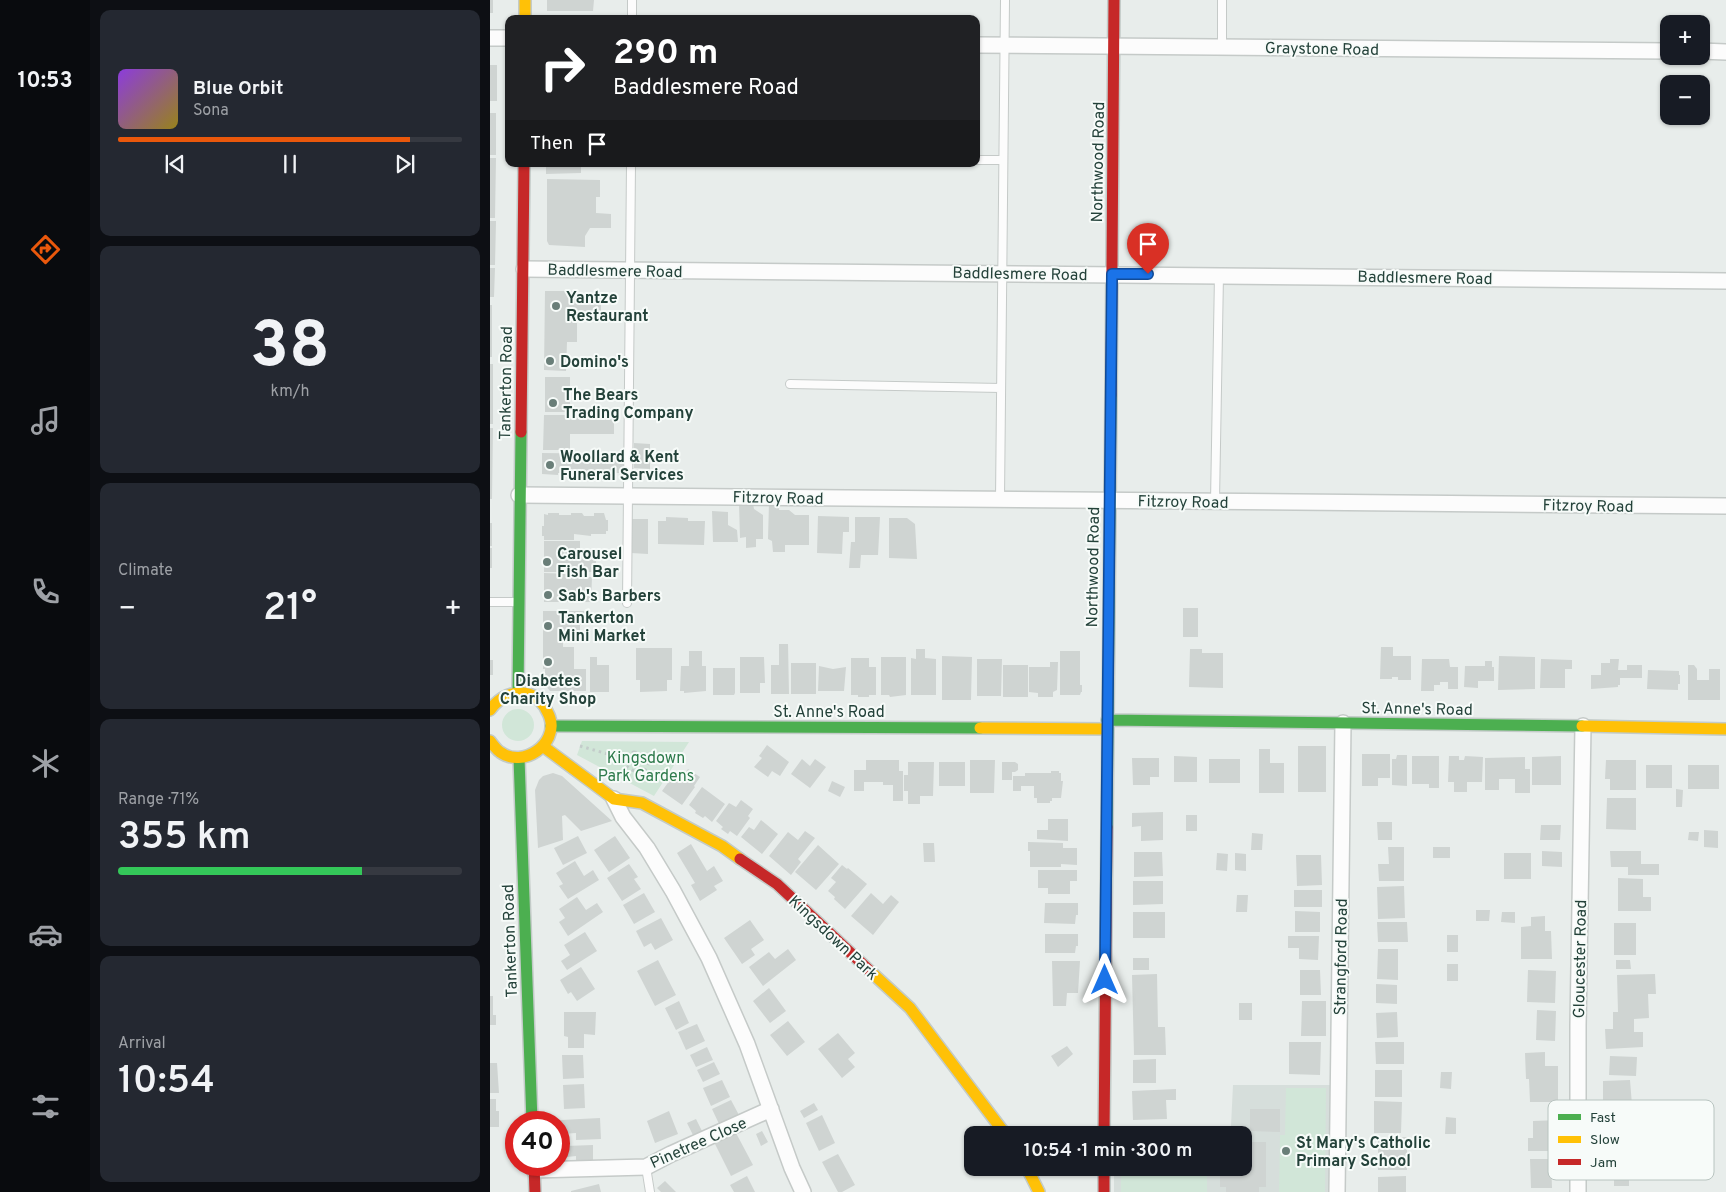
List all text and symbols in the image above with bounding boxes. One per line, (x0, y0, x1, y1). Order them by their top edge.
map controls (1660, 15, 1710, 125)
button: + (1660, 15, 1710, 65)
text: 290 m (613, 32, 718, 76)
icon: right (530, 35, 595, 100)
street label: Graystone Road (1265, 39, 1379, 61)
text: 10:53 (17, 68, 73, 95)
text: Baddlesmere Road (613, 75, 799, 102)
button: − (1660, 75, 1710, 125)
text: Blue Orbit (193, 77, 283, 101)
text: Sona (193, 101, 229, 121)
street label: Northwood Road (1088, 102, 1110, 223)
icon: arrive (583, 130, 611, 158)
text: Then (530, 132, 573, 156)
icon: previous (161, 150, 189, 178)
icon: pause (276, 150, 304, 178)
icon: next (391, 150, 419, 178)
pin (1127, 223, 1169, 274)
icon: arrive (1134, 230, 1162, 258)
icon: directions (28, 232, 63, 267)
street label: Baddlesmere Road (547, 261, 683, 283)
street label: Baddlesmere Road (952, 264, 1088, 286)
street label: Baddlesmere Road (1357, 268, 1493, 290)
place label: Yantze Restaurant (566, 289, 649, 327)
marker: Yantze Restaurant (550, 300, 562, 312)
text: 38 (250, 308, 330, 390)
street label: Tankerton Road (496, 326, 518, 440)
place label: Domino's (560, 353, 629, 373)
marker: Domino's (544, 355, 556, 367)
text: km/h (271, 382, 309, 402)
place label: The Bears Trading Company (563, 386, 694, 424)
marker: The Bears Trading Company (547, 397, 559, 409)
icon: music (28, 403, 63, 438)
place label: Woollard & Kent Funeral Services (560, 448, 684, 486)
marker: Woollard & Kent Funeral Services (544, 459, 556, 471)
street label: Fitzroy Road (732, 488, 824, 510)
street label: Fitzroy Road (1137, 492, 1229, 514)
street label: Fitzroy Road (1542, 496, 1634, 518)
street label: Northwood Road (1083, 507, 1105, 628)
place label: Carousel Fish Bar (557, 545, 622, 583)
marker: Carousel Fish Bar (541, 556, 553, 568)
text: Climate (118, 561, 173, 581)
icon: phone (28, 574, 63, 609)
text: 21° (263, 585, 317, 634)
place label: Sab's Barbers (558, 587, 661, 607)
marker: Sab's Barbers (542, 589, 554, 601)
text: − (118, 592, 136, 628)
text: + (444, 592, 462, 628)
place label: Tankerton Mini Market (558, 609, 646, 647)
marker: Tankerton Mini Market (542, 620, 554, 632)
marker: Diabetes Charity Shop (542, 656, 554, 668)
place label: Diabetes Charity Shop (500, 672, 596, 710)
street label: St. Anne's Road (1361, 699, 1473, 721)
street label: St. Anne's Road (773, 703, 885, 723)
icon: climate (28, 746, 63, 781)
park label: Kingsdown Park Gardens (598, 749, 694, 787)
text: Range · 71% (118, 790, 199, 810)
text: 355 km (118, 814, 251, 863)
street label: Tankerton Road (499, 884, 523, 998)
street label: Kingsdown Park (784, 892, 882, 985)
street label: Strangford Road (1331, 898, 1353, 1016)
street label: Gloucester Road (1570, 900, 1592, 1019)
icon: car (28, 917, 63, 952)
position arrow (1078, 953, 1130, 1005)
text: Arrival (118, 1034, 166, 1054)
text: 10:54 (118, 1058, 215, 1107)
icon: filters (28, 1089, 63, 1124)
legend (1548, 1100, 1714, 1180)
text: Fast (1590, 1110, 1616, 1127)
speed limit sign: 40 (505, 1111, 570, 1176)
street label: Pinetree Close (647, 1114, 750, 1174)
text: Slow (1590, 1132, 1620, 1149)
place label: St Mary's Catholic Primary School (1296, 1134, 1431, 1172)
text: 10:54 · 1 min · 300 m (1024, 1139, 1192, 1163)
marker: St Mary's Catholic Primary School (1280, 1145, 1292, 1157)
text: Jam (1590, 1155, 1617, 1172)

